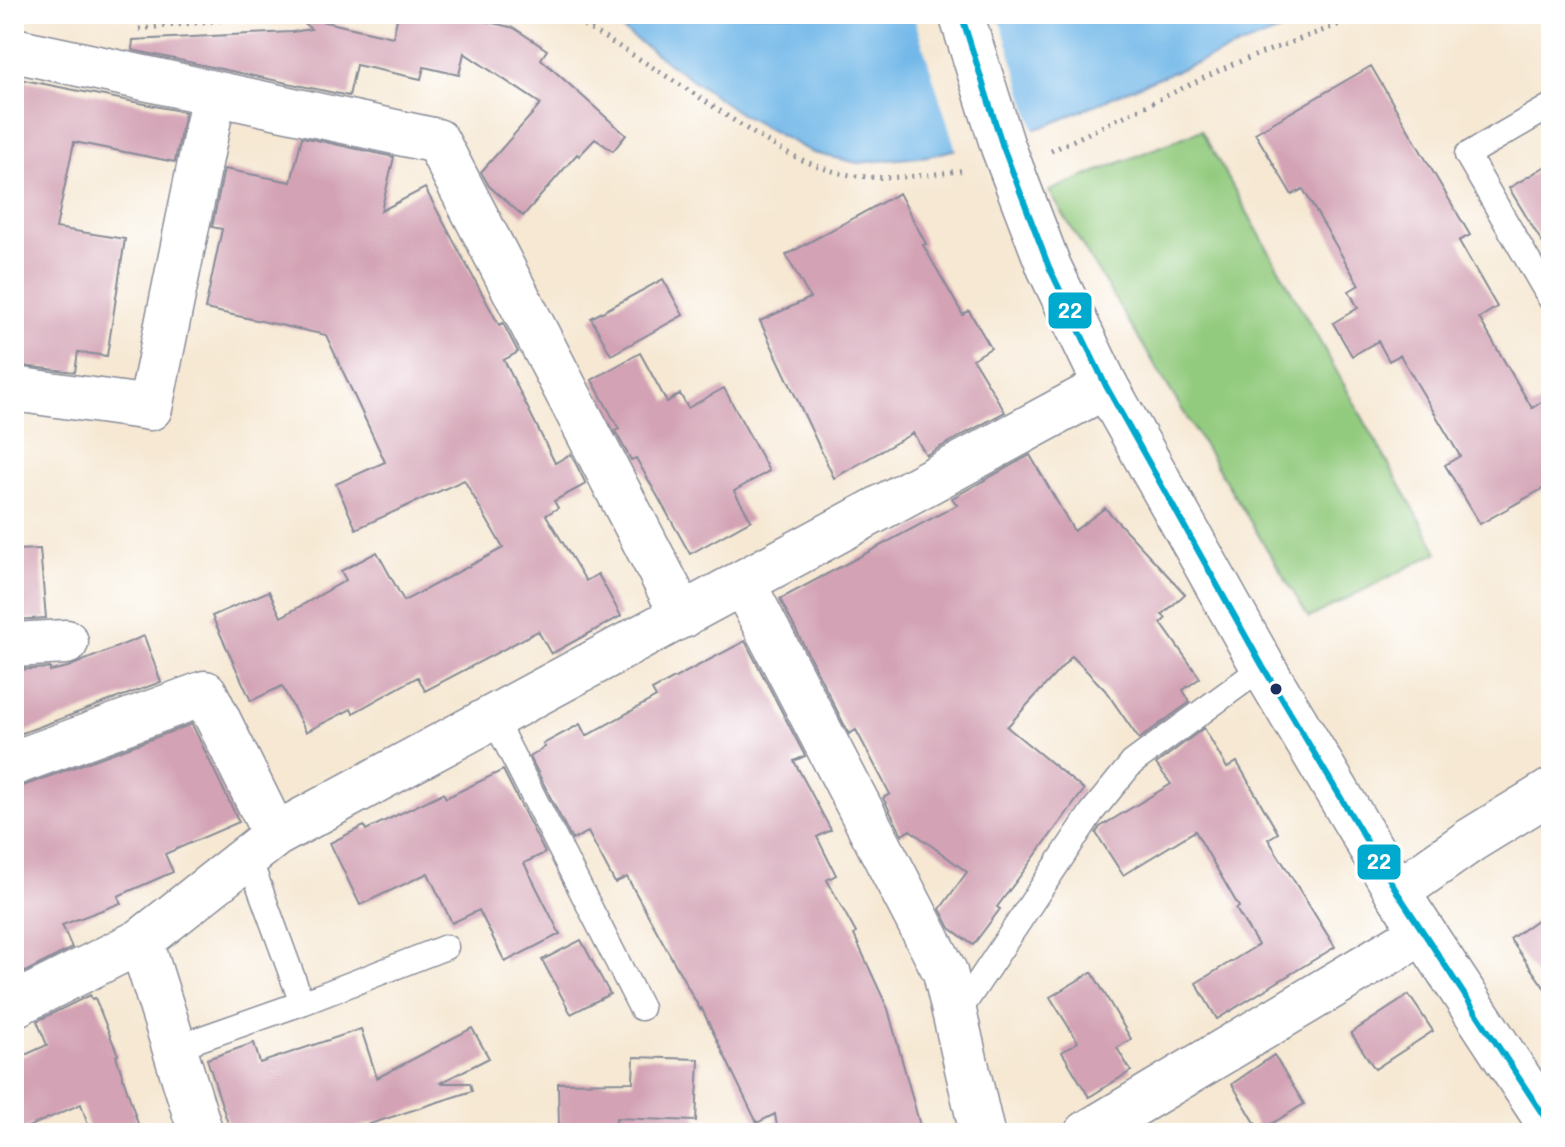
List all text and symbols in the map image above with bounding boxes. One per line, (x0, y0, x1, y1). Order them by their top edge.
line badge: 22 (1047, 291, 1093, 330)
text: 22 (1058, 295, 1082, 324)
unlabelled marker (1268, 681, 1284, 697)
line badge: 22 (1356, 843, 1402, 881)
text: 22 (1367, 846, 1391, 875)

